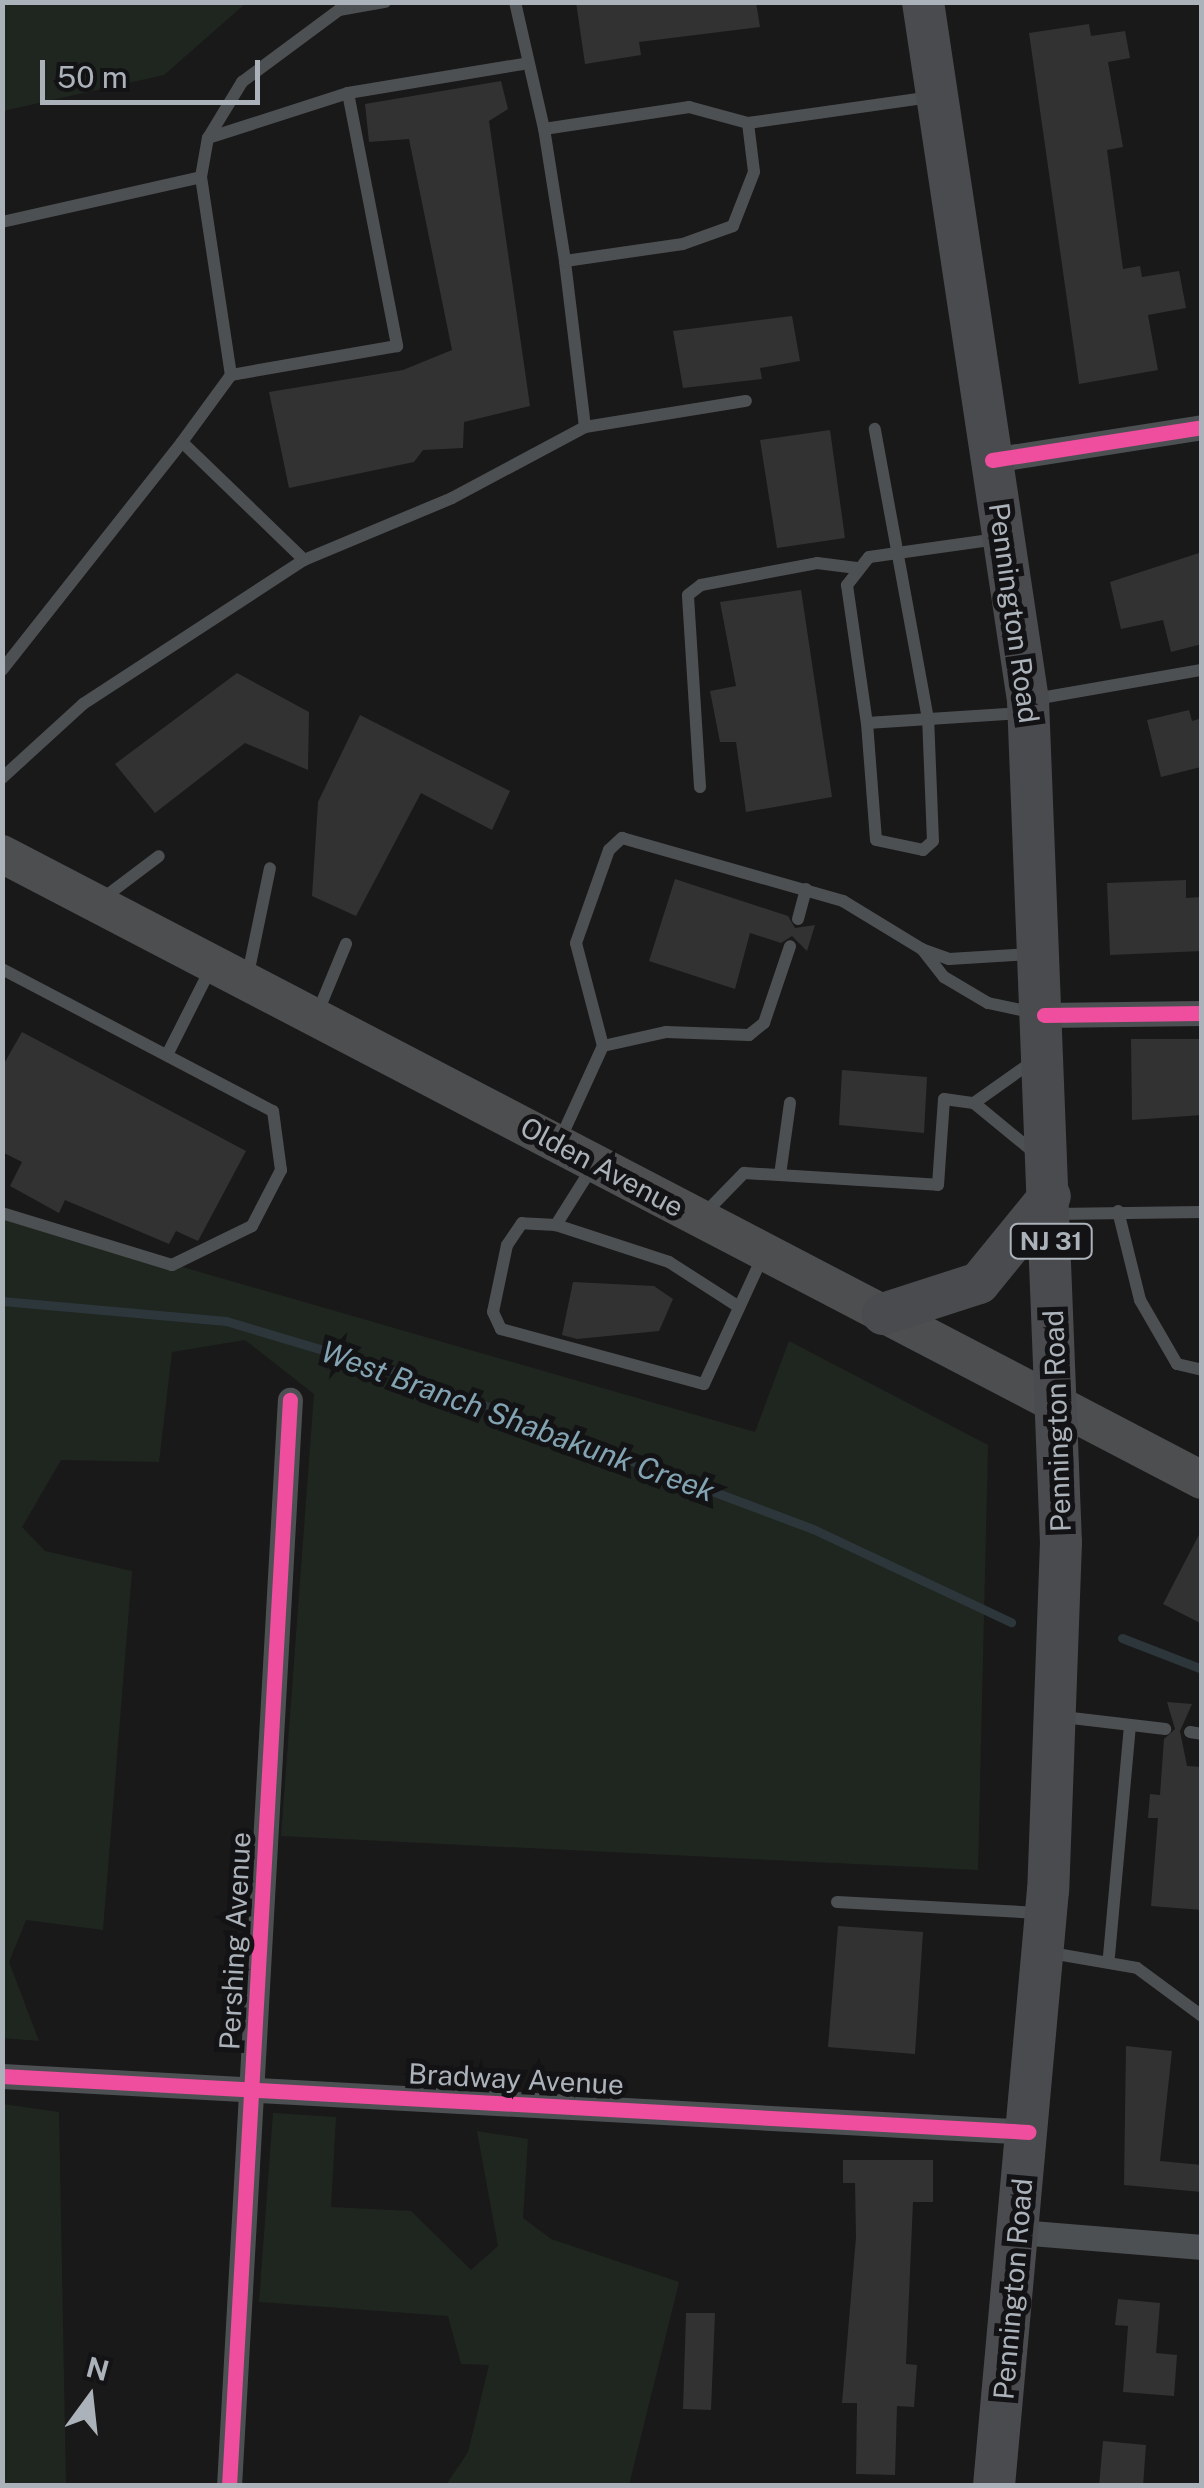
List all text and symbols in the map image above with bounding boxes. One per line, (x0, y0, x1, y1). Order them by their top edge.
scale bar (45, 40, 265, 102)
text: 50 m (57, 59, 128, 95)
street label: Pennington Road (982, 501, 1046, 725)
street label: Olden Avenue (515, 1110, 689, 1224)
road number: NJ 31 (1008, 1221, 1094, 1261)
street label: Pennington Road (1036, 1309, 1078, 1533)
water label: West Branch Shabakunk Creek (316, 1333, 720, 1509)
street label: Pershing Avenue (213, 1831, 257, 2051)
street label: Bradway Avenue (407, 2057, 625, 2101)
street label: Pennington Road (987, 2177, 1039, 2401)
north arrow (40, 2348, 140, 2448)
text: N (83, 2350, 113, 2387)

